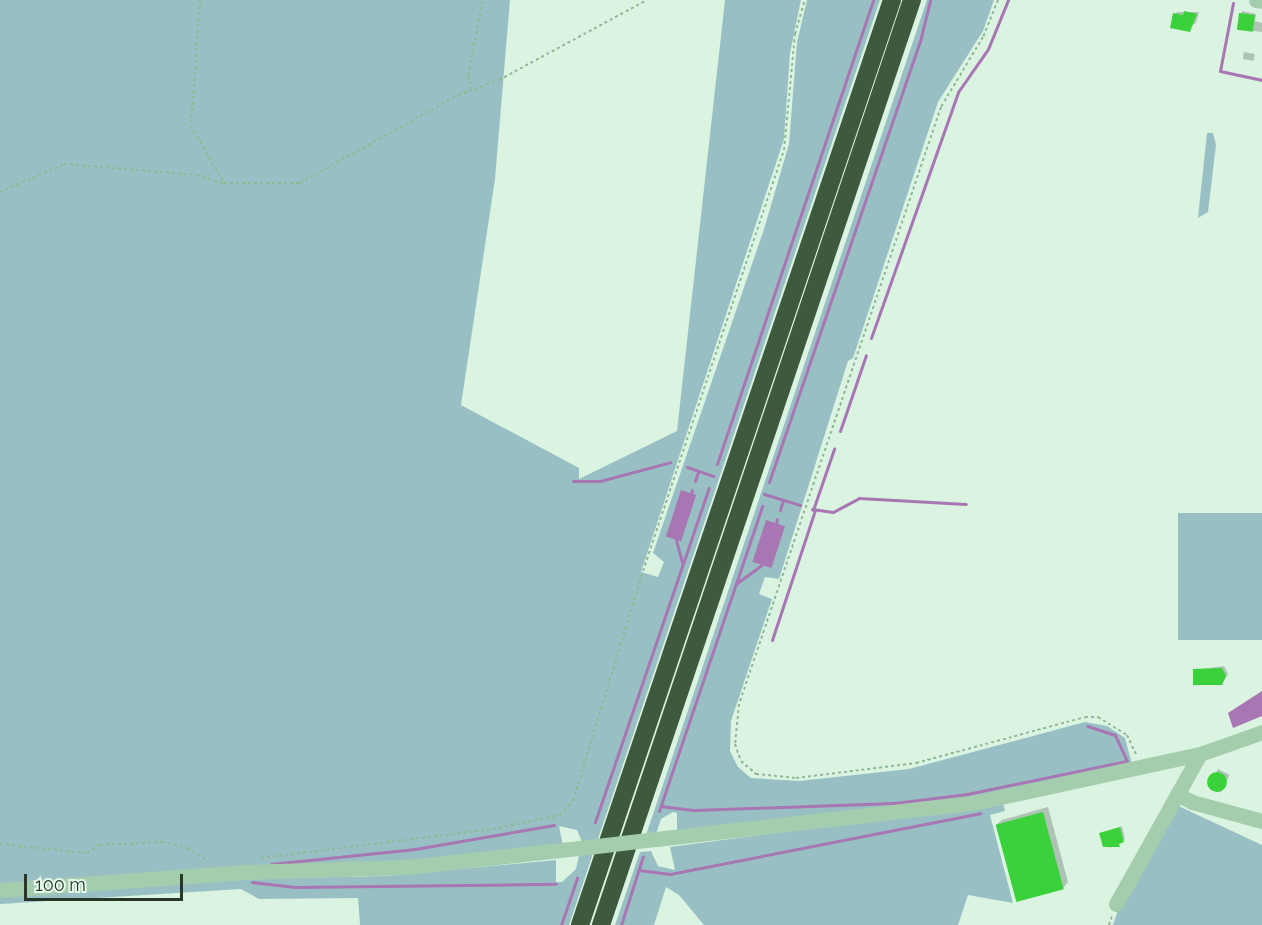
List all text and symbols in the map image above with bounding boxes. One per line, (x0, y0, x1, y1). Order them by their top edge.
scale bar (27, 862, 186, 900)
text: 100 m (35, 874, 86, 895)

